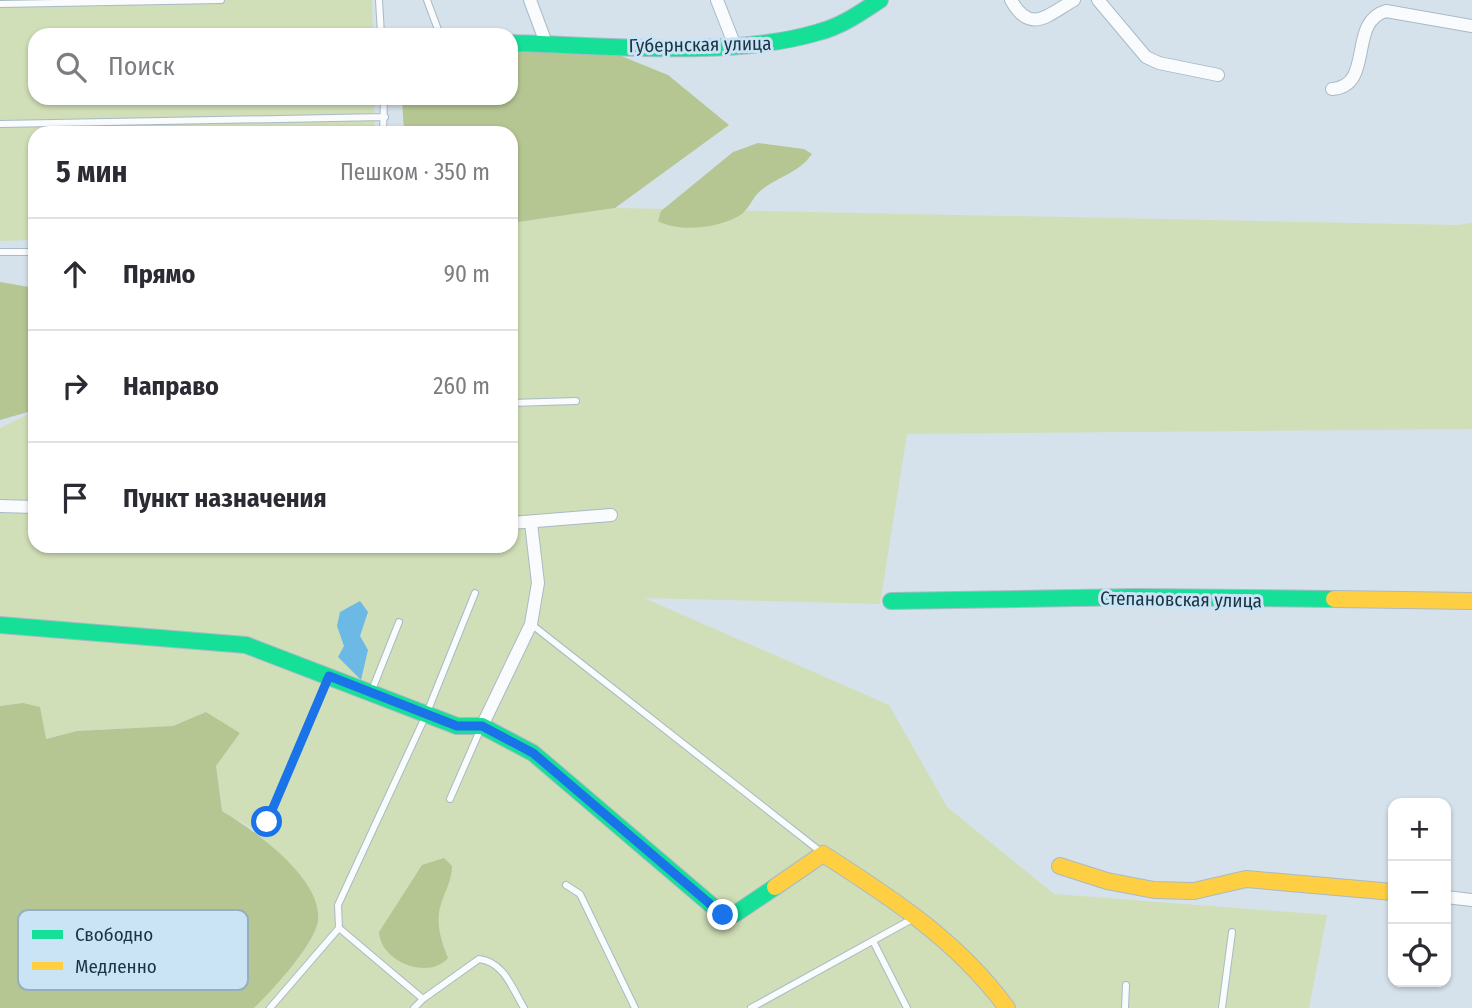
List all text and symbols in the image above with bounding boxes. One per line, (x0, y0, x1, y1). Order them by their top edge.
search box (28, 28, 518, 105)
street label: Губернская улица (628, 32, 772, 57)
icon: search (52, 48, 90, 86)
text: Поиск (108, 51, 175, 82)
text: 5 мин (56, 154, 127, 190)
text: Пешком · 350 m (340, 158, 490, 186)
icon: ahead (56, 255, 94, 293)
text: Прямо (123, 259, 195, 290)
text: 90 m (444, 260, 490, 288)
icon: right (56, 367, 94, 405)
text: Направо (123, 371, 219, 402)
text: 260 m (433, 372, 490, 400)
icon: arrive (56, 479, 94, 517)
text: Пункт назначения (123, 483, 327, 514)
street label: Степановская улица (1100, 587, 1262, 612)
map controls (1388, 798, 1451, 987)
button: + (1388, 798, 1451, 861)
route start (251, 806, 282, 837)
button: − (1388, 861, 1451, 924)
route end (707, 899, 738, 930)
legend (18, 910, 248, 990)
text: Свободно (75, 923, 153, 946)
button: locate (1388, 924, 1451, 987)
text: Медленно (75, 955, 157, 978)

